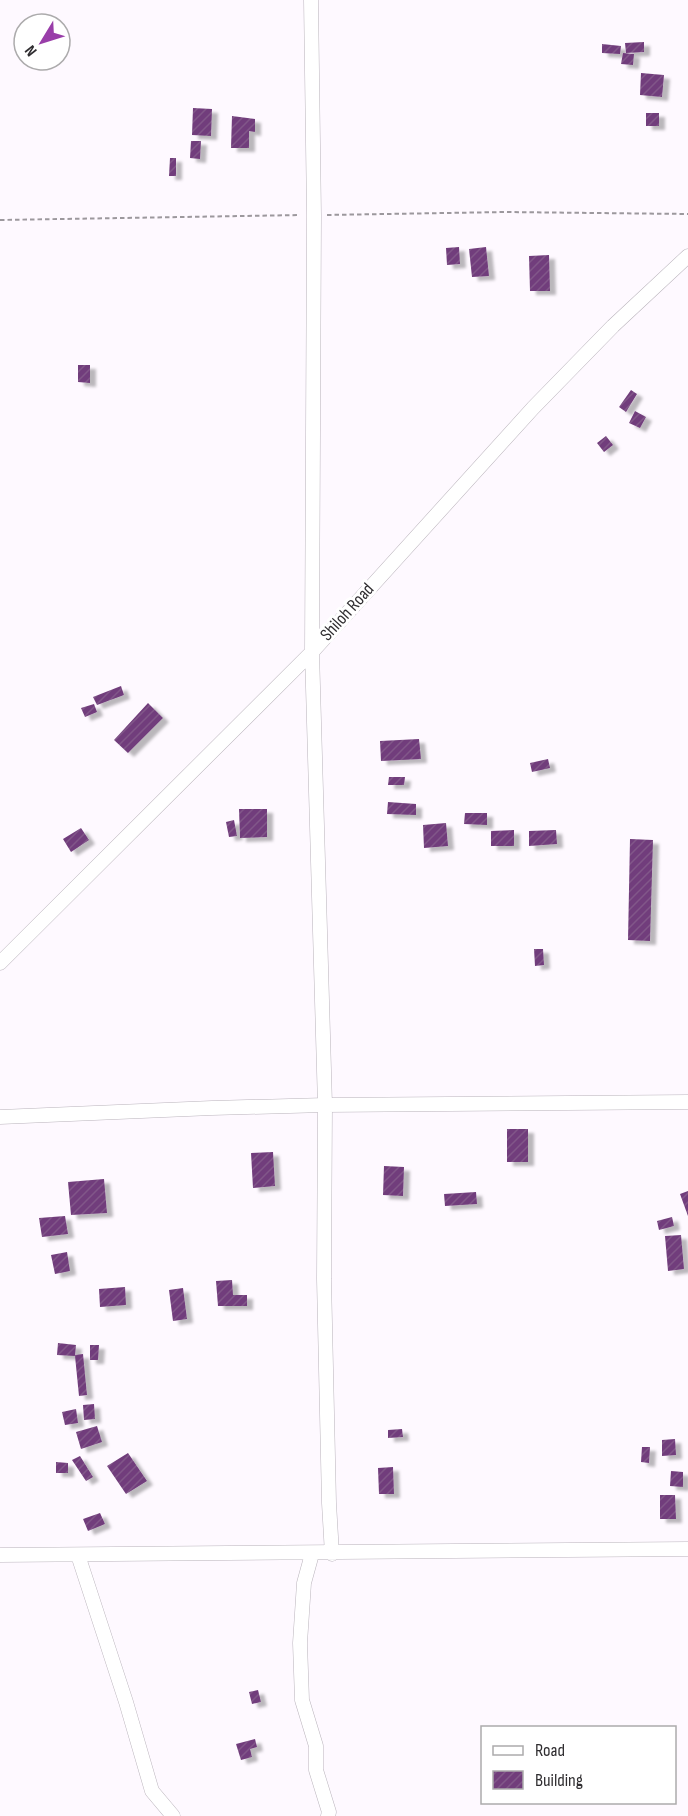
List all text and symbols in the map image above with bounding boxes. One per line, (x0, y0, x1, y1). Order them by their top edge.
north arrow (12, 12, 72, 72)
text: N (21, 41, 41, 60)
street label: Shiloh Road (316, 579, 378, 645)
legend (481, 1726, 676, 1804)
text: Road (535, 1740, 565, 1761)
text: Building (535, 1770, 583, 1791)

